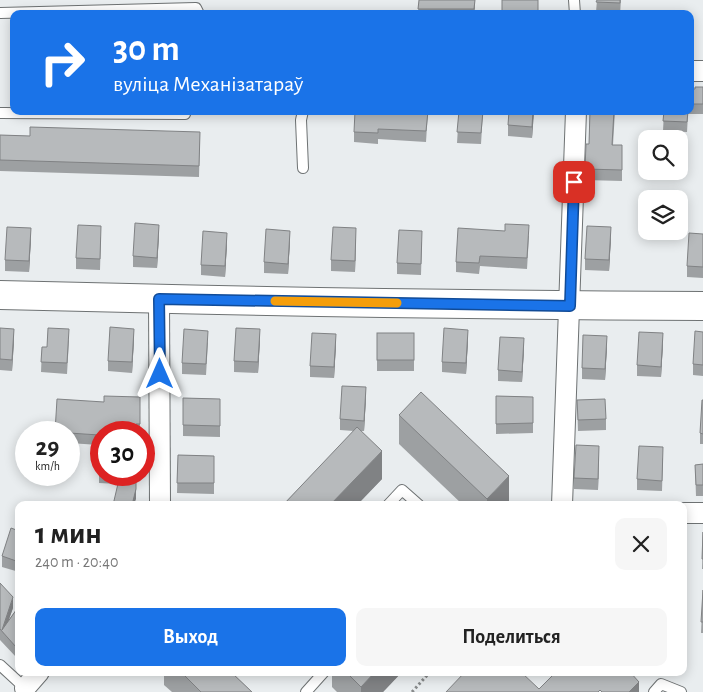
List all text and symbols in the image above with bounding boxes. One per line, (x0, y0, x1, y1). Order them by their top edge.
icon: right (30, 30, 95, 95)
text: 30 m (113, 32, 180, 67)
text: вуліца Механізатараў (113, 73, 303, 95)
map controls (638, 130, 688, 240)
button: search (638, 130, 688, 180)
pin (553, 161, 595, 203)
icon: arrive (560, 168, 588, 196)
button: layers (638, 190, 688, 240)
position arrow (133, 347, 185, 399)
speed limit sign: 30 (90, 421, 155, 486)
text: 29 (36, 435, 59, 460)
text: km/h (35, 460, 60, 472)
button: close (615, 518, 667, 570)
text: 1 мин (35, 519, 102, 549)
text: 240 m · 20:40 (35, 554, 118, 570)
button: Выход (35, 608, 346, 666)
button: Поделиться (356, 608, 667, 666)

